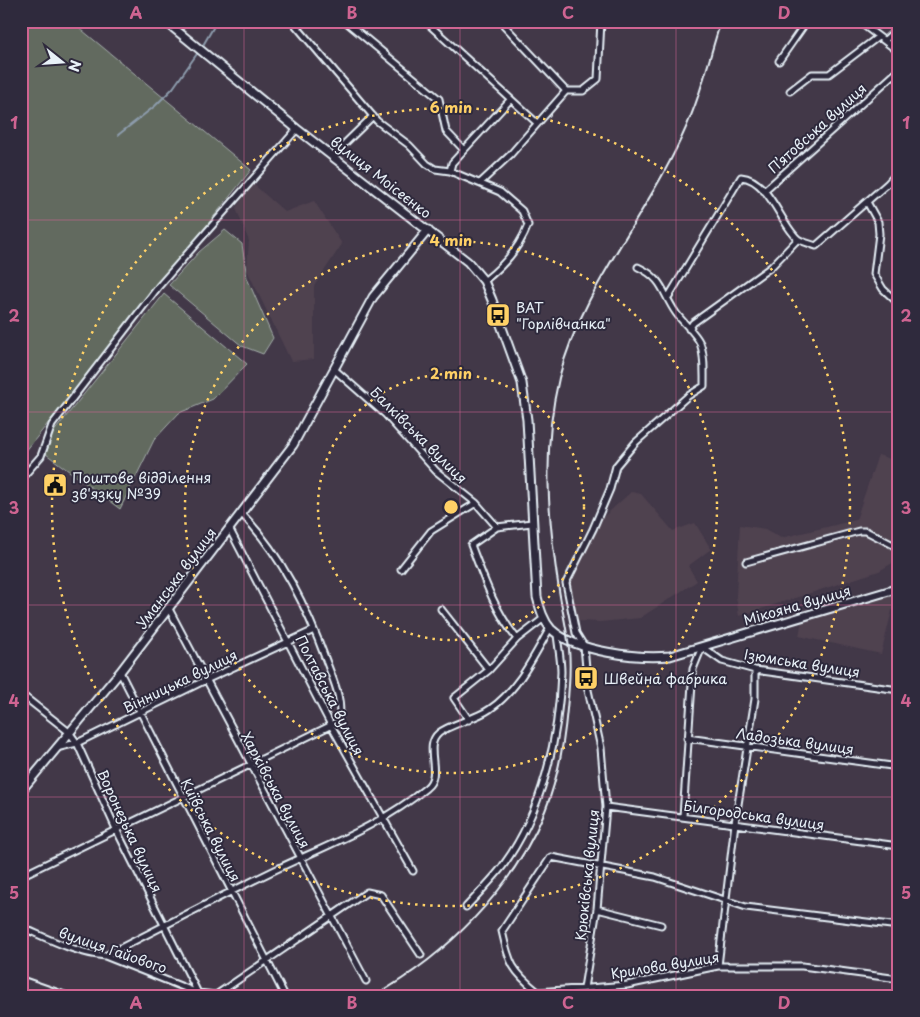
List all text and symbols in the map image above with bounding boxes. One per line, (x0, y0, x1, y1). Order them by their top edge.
text: A (130, 0, 143, 24)
text: B (347, 0, 358, 24)
text: C (562, 0, 574, 24)
text: D (778, 0, 790, 24)
north arrow (38, 38, 88, 88)
text: N (63, 58, 87, 74)
street label: П’ятовська вулиця (763, 78, 871, 178)
text: 6 min (430, 95, 472, 118)
text: 1 (10, 110, 18, 134)
text: 1 (902, 110, 910, 134)
street label: вулиця Моісеєнко (326, 131, 436, 223)
text: 4 min (430, 228, 472, 251)
place label: ВАТ "Горлівчанка" (516, 297, 611, 334)
bus stop icon: ВАТ "Горлівчанка" (485, 302, 511, 328)
text: 2 (8, 303, 20, 327)
text: 2 (900, 303, 912, 327)
text: 2 min (430, 361, 472, 384)
street label: Балківська вулиця (366, 382, 472, 488)
place label: Поштове відділення зв'язку №39 (71, 467, 211, 504)
public building icon: Поштове відділення зв'язку №39 (42, 472, 68, 498)
text: 3 (9, 495, 19, 519)
text: 3 (901, 495, 911, 519)
centre of rings (442, 498, 460, 516)
street label: Уманська вулиця (131, 523, 221, 633)
street label: Мікояна вулиця (741, 580, 853, 630)
street label: Полтавська вулиця (291, 631, 369, 759)
street label: Ізюмська вулиця (742, 643, 862, 683)
street label: Вінницька вулиця (119, 644, 241, 718)
bus stop icon: Швейна фабрика (573, 665, 599, 691)
place label: Швейна фабрика (604, 668, 727, 689)
text: 4 (9, 688, 20, 712)
text: 4 (901, 688, 912, 712)
street label: Ладозька вулиця (735, 722, 855, 760)
street label: Харківська вулиця (236, 728, 316, 852)
street label: Воронезька вулиця (92, 766, 168, 896)
street label: Київська вулиця (176, 775, 246, 885)
street label: Білгородська вулиця (682, 795, 826, 835)
street label: Крюківська вулиця (570, 808, 604, 942)
text: 5 (9, 880, 19, 904)
text: 5 (901, 880, 911, 904)
street label: вулиця Гайового (56, 922, 170, 978)
street label: Крилова вулиця (609, 946, 721, 984)
text: A (130, 990, 143, 1014)
text: B (347, 990, 358, 1014)
text: C (562, 990, 574, 1014)
text: D (778, 990, 790, 1014)

